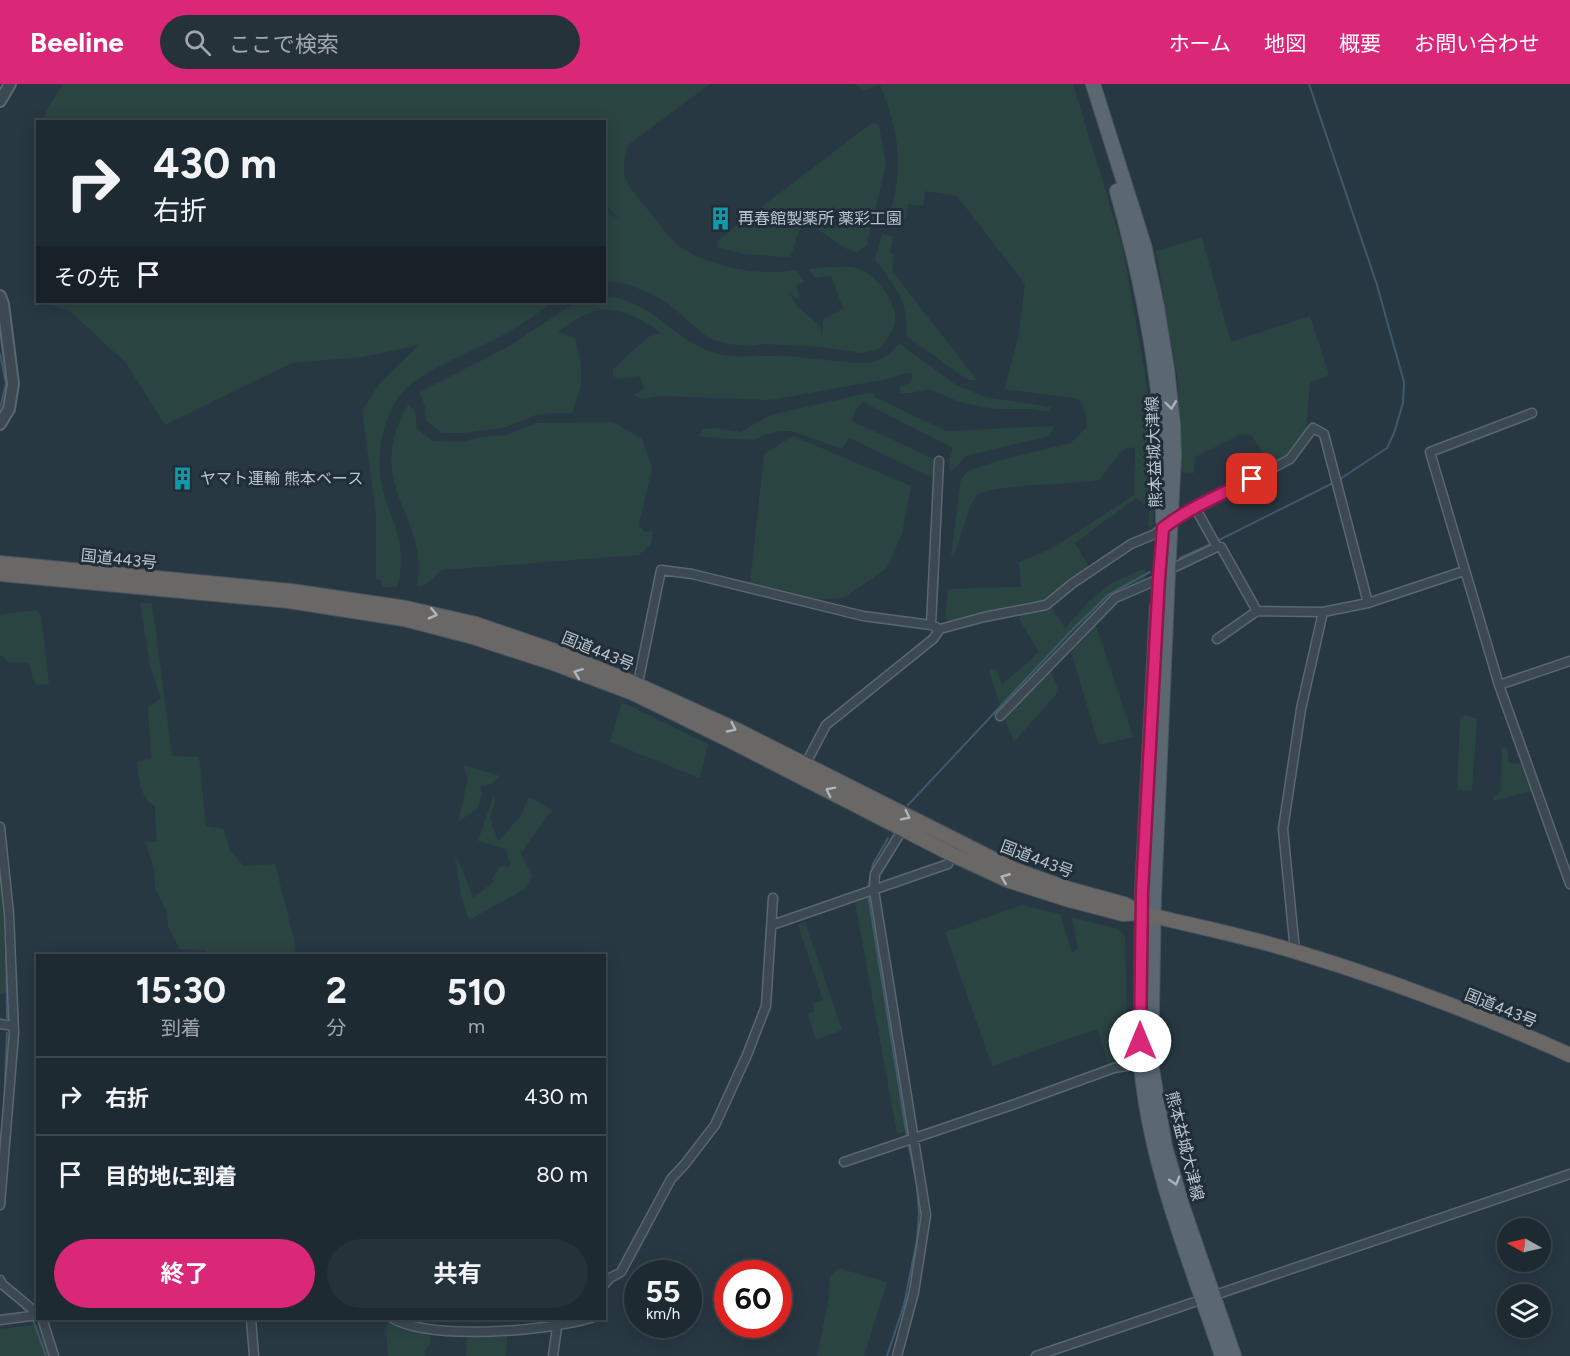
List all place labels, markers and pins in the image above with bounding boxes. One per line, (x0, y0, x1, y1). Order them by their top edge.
building icon: 再春館製薬所 薬彩工園 (707, 205, 733, 231)
place label: 再春館製薬所 薬彩工園 (738, 209, 902, 228)
pin (1226, 453, 1277, 504)
building icon: ヤマト運輸 熊本ベース (169, 465, 195, 491)
place label: ヤマト運輸 熊本ベース (200, 469, 363, 488)

